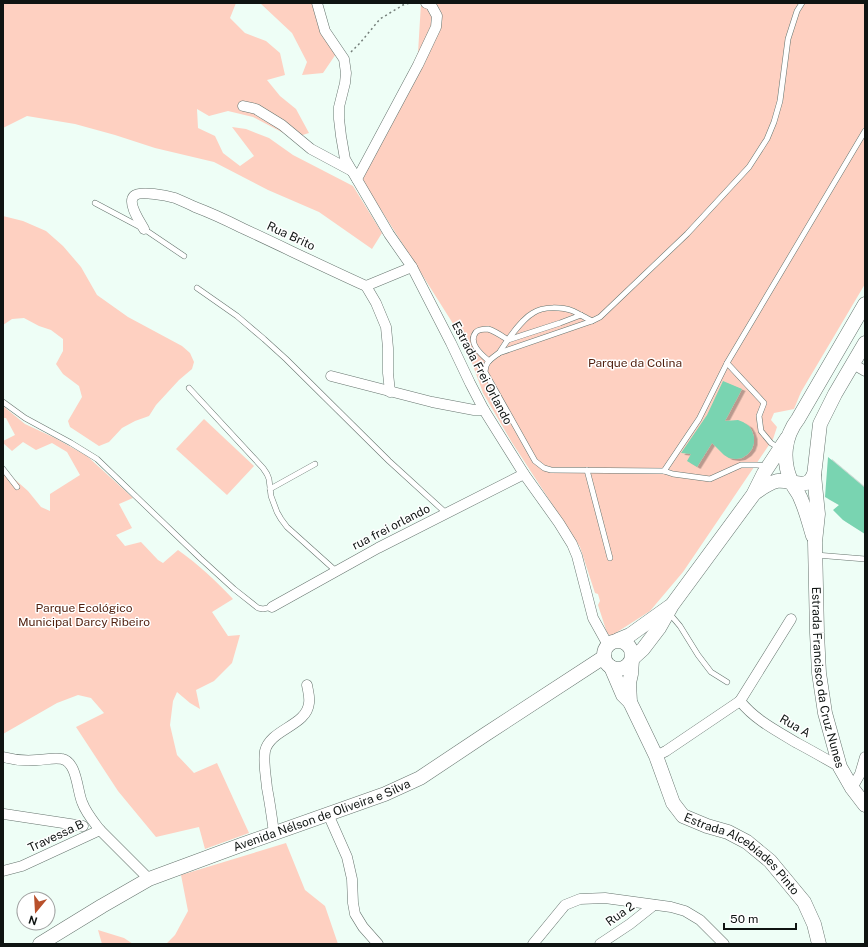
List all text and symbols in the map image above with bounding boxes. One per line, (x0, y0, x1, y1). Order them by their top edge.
street label: Rua Brito (265, 219, 318, 253)
street label: Estrada Frei Orlando (449, 319, 515, 427)
park label: Parque da Colina (588, 356, 682, 370)
street label: rua frei orlando (350, 501, 433, 553)
street label: Estrada Francisco da Cruz Nunes (809, 587, 847, 770)
park label: Parque Ecológico Municipal Darcy Ribeiro (18, 601, 150, 629)
street label: Rua A (777, 712, 813, 741)
street label: Avenida Nélson de Oliveira e Silva (231, 776, 412, 854)
street label: Estrada Alcebíades Pinto (682, 810, 802, 898)
street label: Travessa B (26, 817, 86, 855)
north arrow (16, 891, 56, 931)
street label: Rua 2 (603, 899, 637, 929)
scale bar (724, 905, 796, 931)
text: 50 m (730, 912, 758, 926)
text: N (27, 913, 39, 928)

